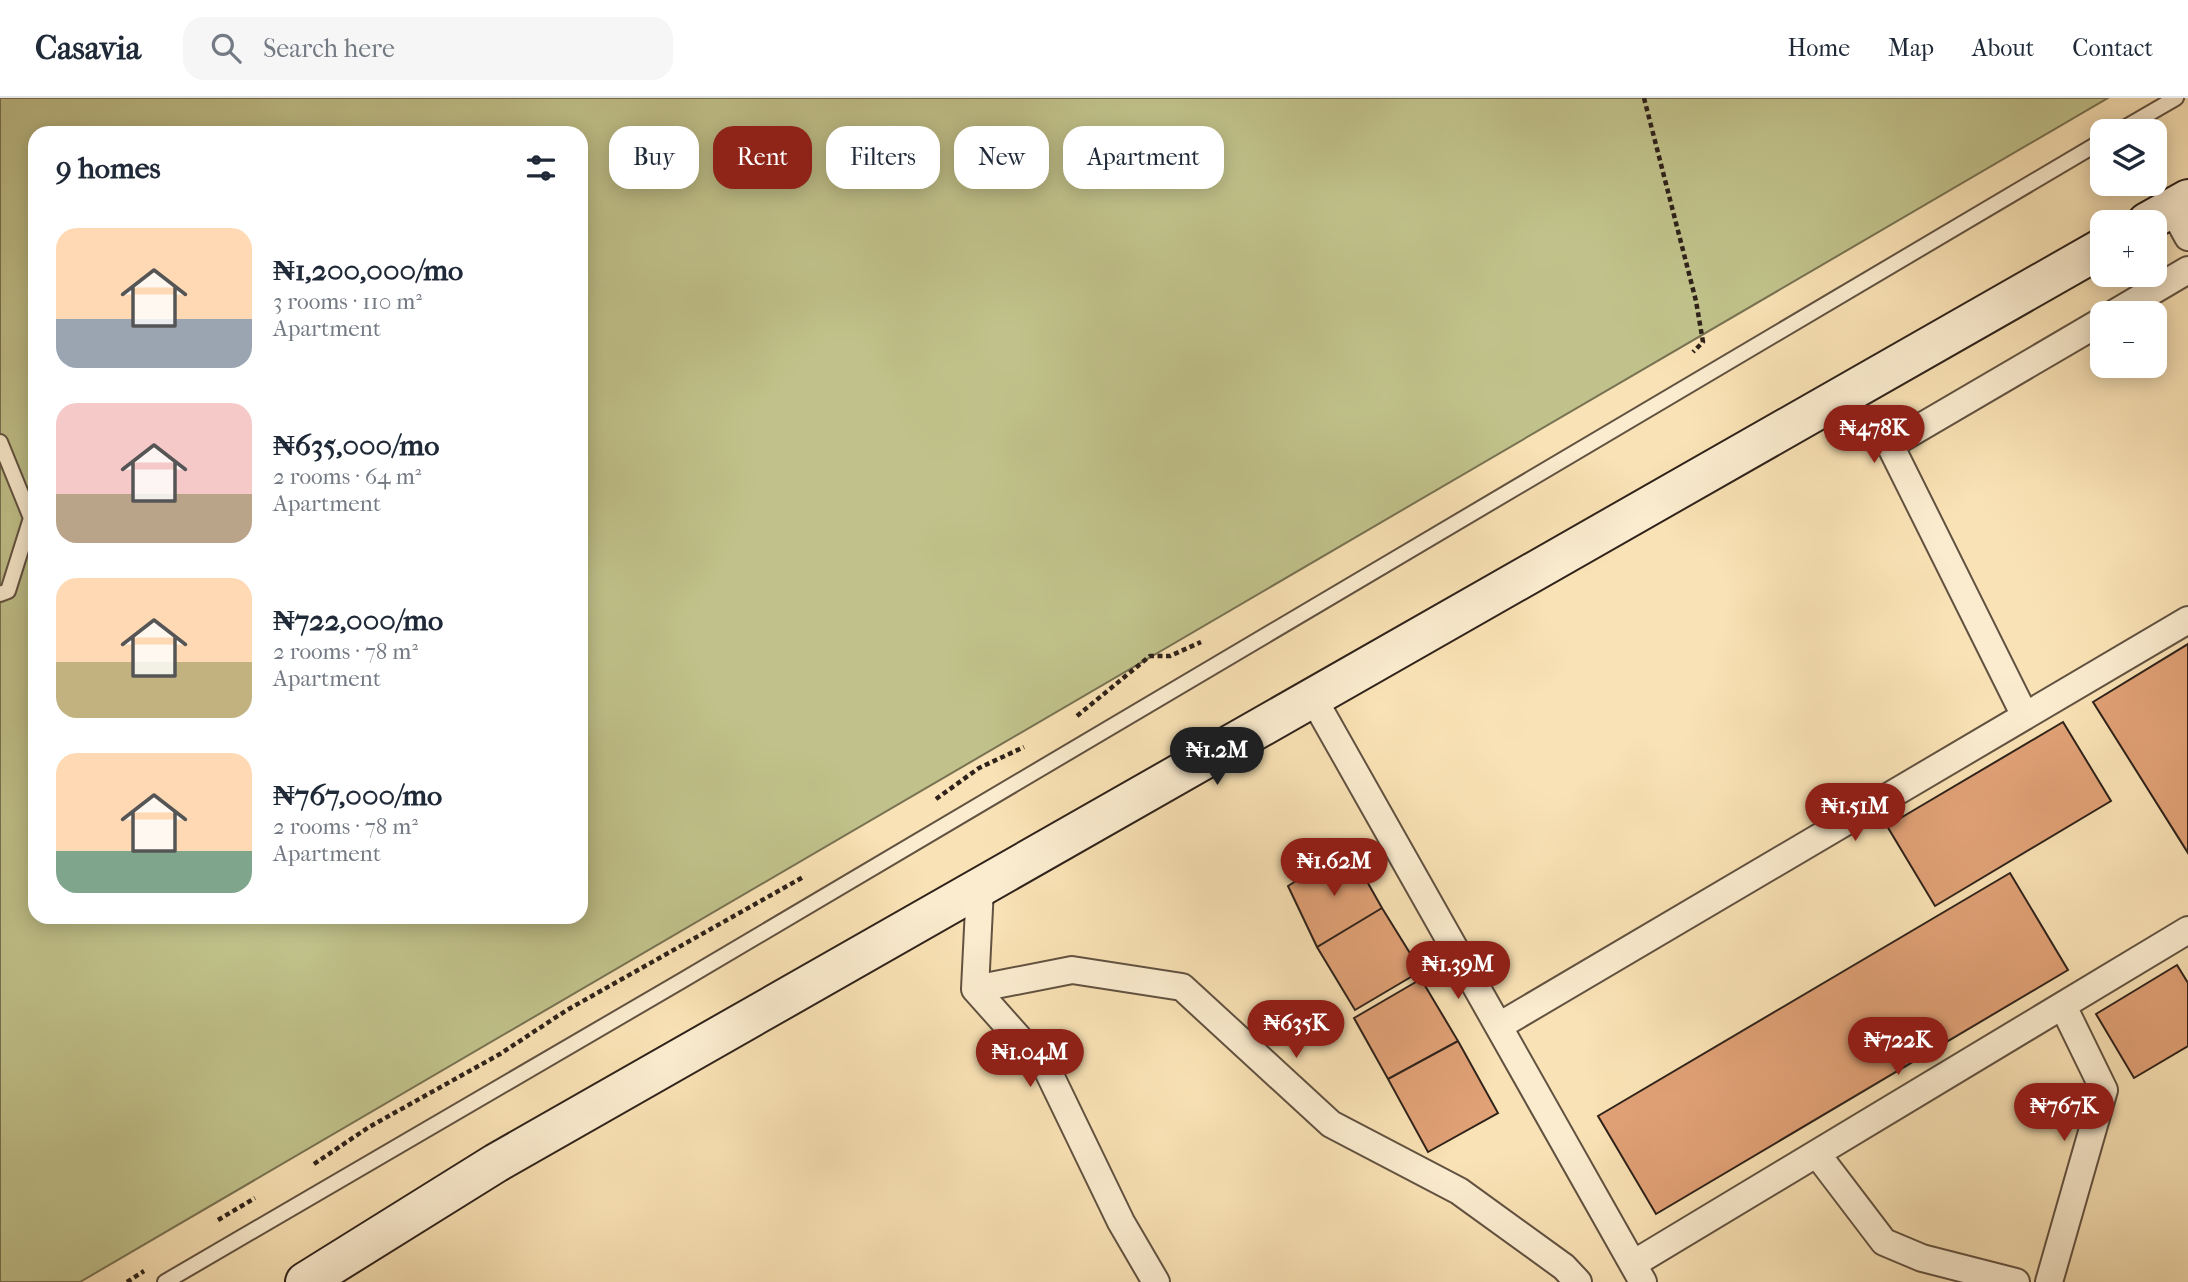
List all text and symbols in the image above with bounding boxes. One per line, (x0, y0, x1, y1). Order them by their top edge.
search box (183, 17, 673, 80)
text: Casavia (35, 29, 141, 68)
icon: search (207, 29, 245, 67)
text: Search here (263, 33, 395, 64)
text: Home (1788, 34, 1850, 62)
text: Map (1888, 34, 1934, 62)
text: About (1972, 34, 2034, 62)
text: Contact (2072, 34, 2153, 62)
map controls (2090, 119, 2167, 378)
button: layers (2090, 119, 2167, 196)
chip: Buy (609, 126, 699, 189)
chip: Rent (713, 126, 812, 189)
chip: Filters (826, 126, 940, 189)
chip: New (954, 126, 1049, 189)
chip: Apartment (1063, 126, 1224, 189)
icon: filters (522, 149, 560, 187)
text: 9 homes (56, 151, 161, 186)
button: + (2090, 210, 2167, 287)
text: ₦1,200,000/mo (273, 253, 463, 288)
icon: home (112, 256, 196, 340)
text: 3 rooms · 110 m² (273, 288, 422, 315)
button: − (2090, 301, 2167, 378)
text: Apartment (273, 315, 381, 342)
pin: ₦478K (1825, 406, 1923, 465)
text: ₦478K (1840, 414, 1908, 441)
text: ₦635,000/mo (273, 428, 439, 463)
icon: home (112, 431, 196, 515)
text: 2 rooms · 64 m² (273, 463, 421, 490)
text: Apartment (273, 490, 381, 517)
text: ₦722,000/mo (273, 603, 443, 638)
icon: home (112, 606, 196, 690)
text: 2 rooms · 78 m² (273, 638, 418, 665)
text: Apartment (273, 665, 381, 692)
pin: ₦1.2M (1168, 728, 1266, 787)
text: ₦1.2M (1186, 736, 1248, 763)
text: ₦767,000/mo (273, 778, 442, 813)
icon: home (112, 781, 196, 865)
pin: ₦1.51M (1798, 784, 1912, 843)
text: ₦1.51M (1821, 792, 1889, 819)
text: 2 rooms · 78 m² (273, 813, 418, 840)
pin: ₦1.62M (1277, 838, 1391, 898)
text: Apartment (273, 840, 381, 867)
text: ₦1.62M (1297, 847, 1371, 874)
pin: ₦1.39M (1401, 942, 1515, 1001)
text: ₦1.39M (1422, 950, 1494, 977)
pin: ₦635K (1247, 1000, 1345, 1060)
text: ₦635K (1263, 1009, 1329, 1036)
pin: ₦722K (1849, 1018, 1947, 1077)
text: ₦722K (1864, 1026, 1932, 1053)
pin: ₦1.04M (973, 1030, 1087, 1089)
text: ₦1.04M (992, 1038, 1068, 1065)
pin: ₦767K (2015, 1084, 2113, 1143)
text: ₦767K (2030, 1092, 2098, 1119)

